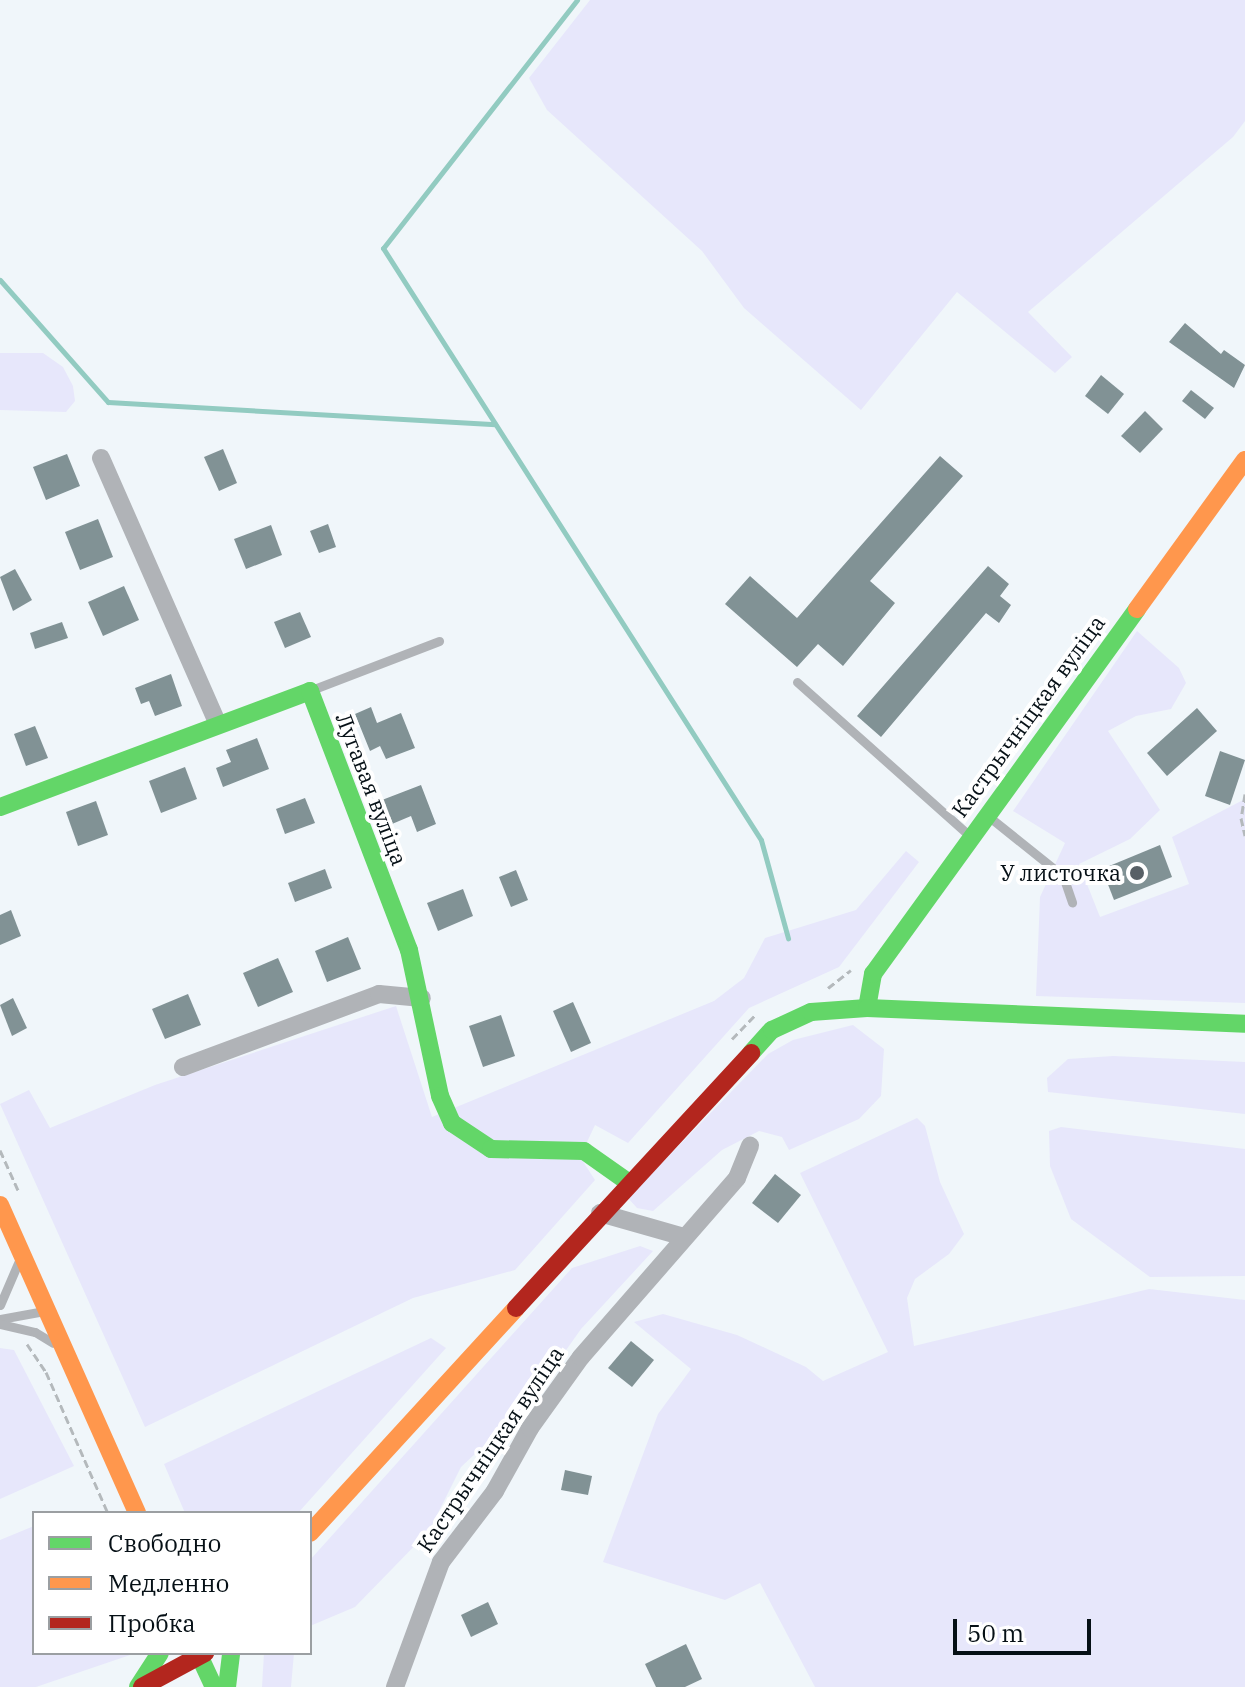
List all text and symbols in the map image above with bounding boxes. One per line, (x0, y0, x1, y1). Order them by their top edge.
street label: Кастрычніцкая вуліца (946, 610, 1110, 822)
street label: Лугавая вуліца (331, 709, 413, 869)
place label: У листочка (1000, 860, 1121, 886)
marker: У листочка (1128, 864, 1146, 882)
street label: Кастрычніцкая вуліца (411, 1341, 569, 1557)
legend (32, 1511, 312, 1655)
text: Свободно (108, 1527, 221, 1559)
text: Медленно (108, 1567, 229, 1599)
scale bar (957, 1603, 1095, 1653)
text: Пробка (108, 1607, 196, 1639)
text: 50 m (967, 1617, 1024, 1649)

